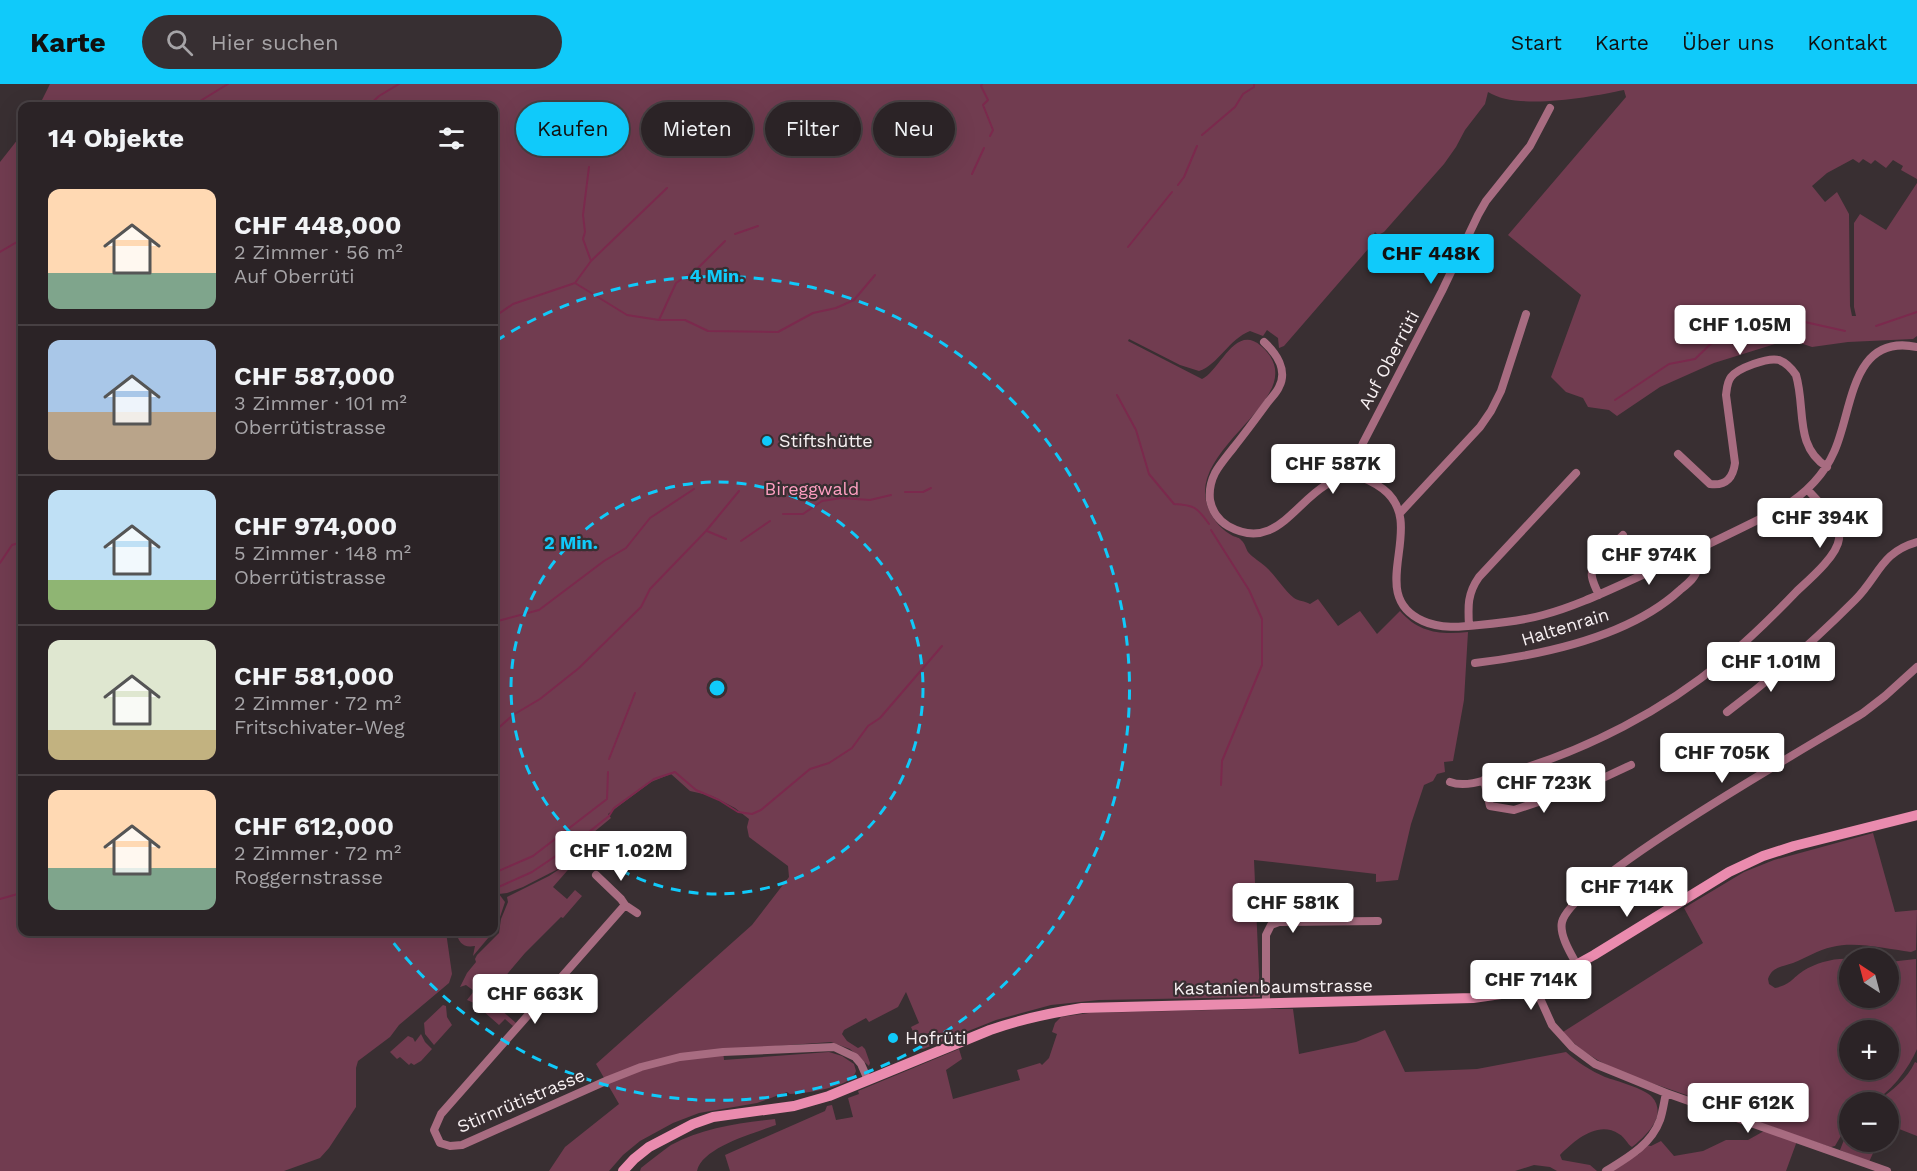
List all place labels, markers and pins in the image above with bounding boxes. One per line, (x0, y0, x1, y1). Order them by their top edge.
pin: CHF 448K (1369, 234, 1493, 285)
pin: CHF 1.05M (1671, 305, 1809, 356)
place label: Stiftshütte (779, 430, 873, 451)
marker: Stiftshütte (760, 434, 774, 448)
pin: CHF 587K (1271, 444, 1395, 495)
pin: CHF 394K (1758, 498, 1882, 549)
pin: CHF 974K (1587, 535, 1711, 586)
pin: CHF 1.01M (1702, 642, 1840, 693)
centre of rings (707, 678, 727, 698)
pin: CHF 705K (1660, 733, 1784, 784)
pin: CHF 723K (1482, 763, 1606, 814)
pin: CHF 1.02M (552, 831, 690, 882)
pin: CHF 714K (1565, 867, 1689, 918)
pin: CHF 581K (1231, 883, 1355, 934)
pin: CHF 714K (1469, 960, 1593, 1011)
pin: CHF 663K (473, 974, 597, 1025)
place label: Hofrüti (905, 1027, 967, 1048)
marker: Hofrüti (886, 1031, 900, 1045)
pin: CHF 612K (1686, 1083, 1810, 1134)

